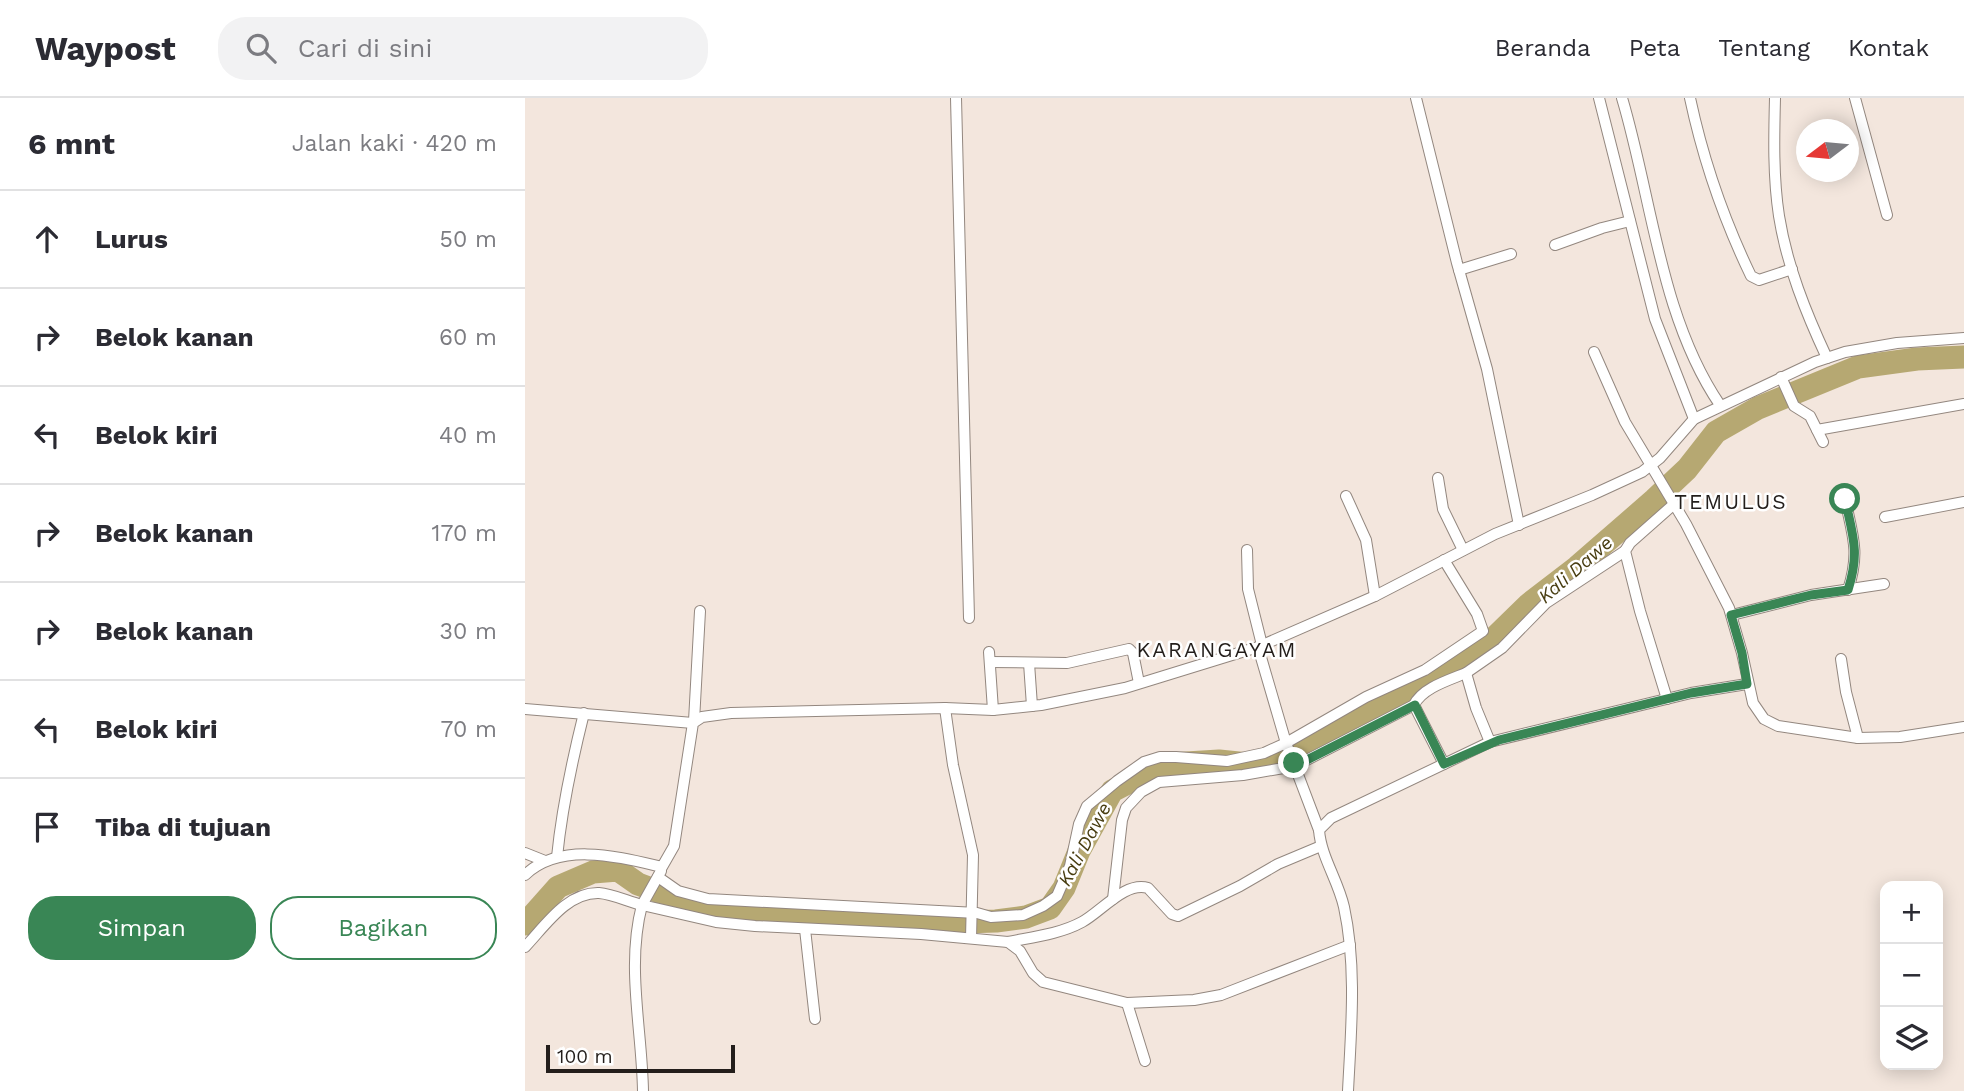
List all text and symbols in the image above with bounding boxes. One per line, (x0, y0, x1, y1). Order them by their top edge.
search box (218, 17, 708, 80)
text: Waypost (35, 29, 176, 68)
icon: search (242, 29, 280, 67)
text: Cari di sini (298, 33, 432, 63)
text: Beranda (1495, 34, 1591, 62)
text: Peta (1629, 34, 1680, 62)
text: Tentang (1718, 34, 1810, 62)
text: Kontak (1848, 34, 1929, 62)
north arrow (1796, 119, 1859, 182)
text: 6 mnt (28, 126, 115, 161)
text: Jalan kaki · 420 m (292, 130, 497, 157)
icon: ahead (28, 220, 66, 258)
text: Lurus (95, 224, 168, 254)
text: 50 m (440, 226, 497, 253)
icon: right (28, 318, 66, 356)
text: Belok kanan (95, 322, 254, 352)
text: 60 m (439, 324, 497, 351)
icon: left (28, 416, 66, 454)
text: Belok kiri (95, 420, 218, 450)
text: 40 m (439, 422, 497, 449)
route start (1829, 483, 1860, 514)
district label: TEMULUS (1674, 489, 1788, 514)
icon: right (28, 514, 66, 552)
text: Belok kanan (95, 518, 254, 548)
text: 170 m (432, 520, 497, 547)
water label: Kali Dawe (1533, 531, 1617, 608)
icon: right (28, 612, 66, 650)
text: Belok kanan (95, 616, 254, 646)
text: 30 m (440, 618, 497, 645)
district label: KARANGAYAM (1136, 637, 1298, 662)
icon: left (28, 710, 66, 748)
text: Belok kiri (95, 714, 218, 744)
text: 70 m (440, 716, 497, 743)
route end (1278, 747, 1309, 778)
water label: Kali Dawe (1053, 799, 1116, 890)
icon: arrive (28, 808, 66, 846)
text: Tiba di tujuan (95, 812, 271, 842)
map controls (1880, 881, 1943, 1070)
button: + (1880, 881, 1943, 944)
button: Simpan (28, 896, 256, 960)
button: Bagikan (270, 896, 497, 960)
button: − (1880, 944, 1943, 1007)
button: layers (1880, 1007, 1943, 1070)
scale bar (546, 1042, 735, 1074)
text: 100 m (557, 1045, 613, 1068)

